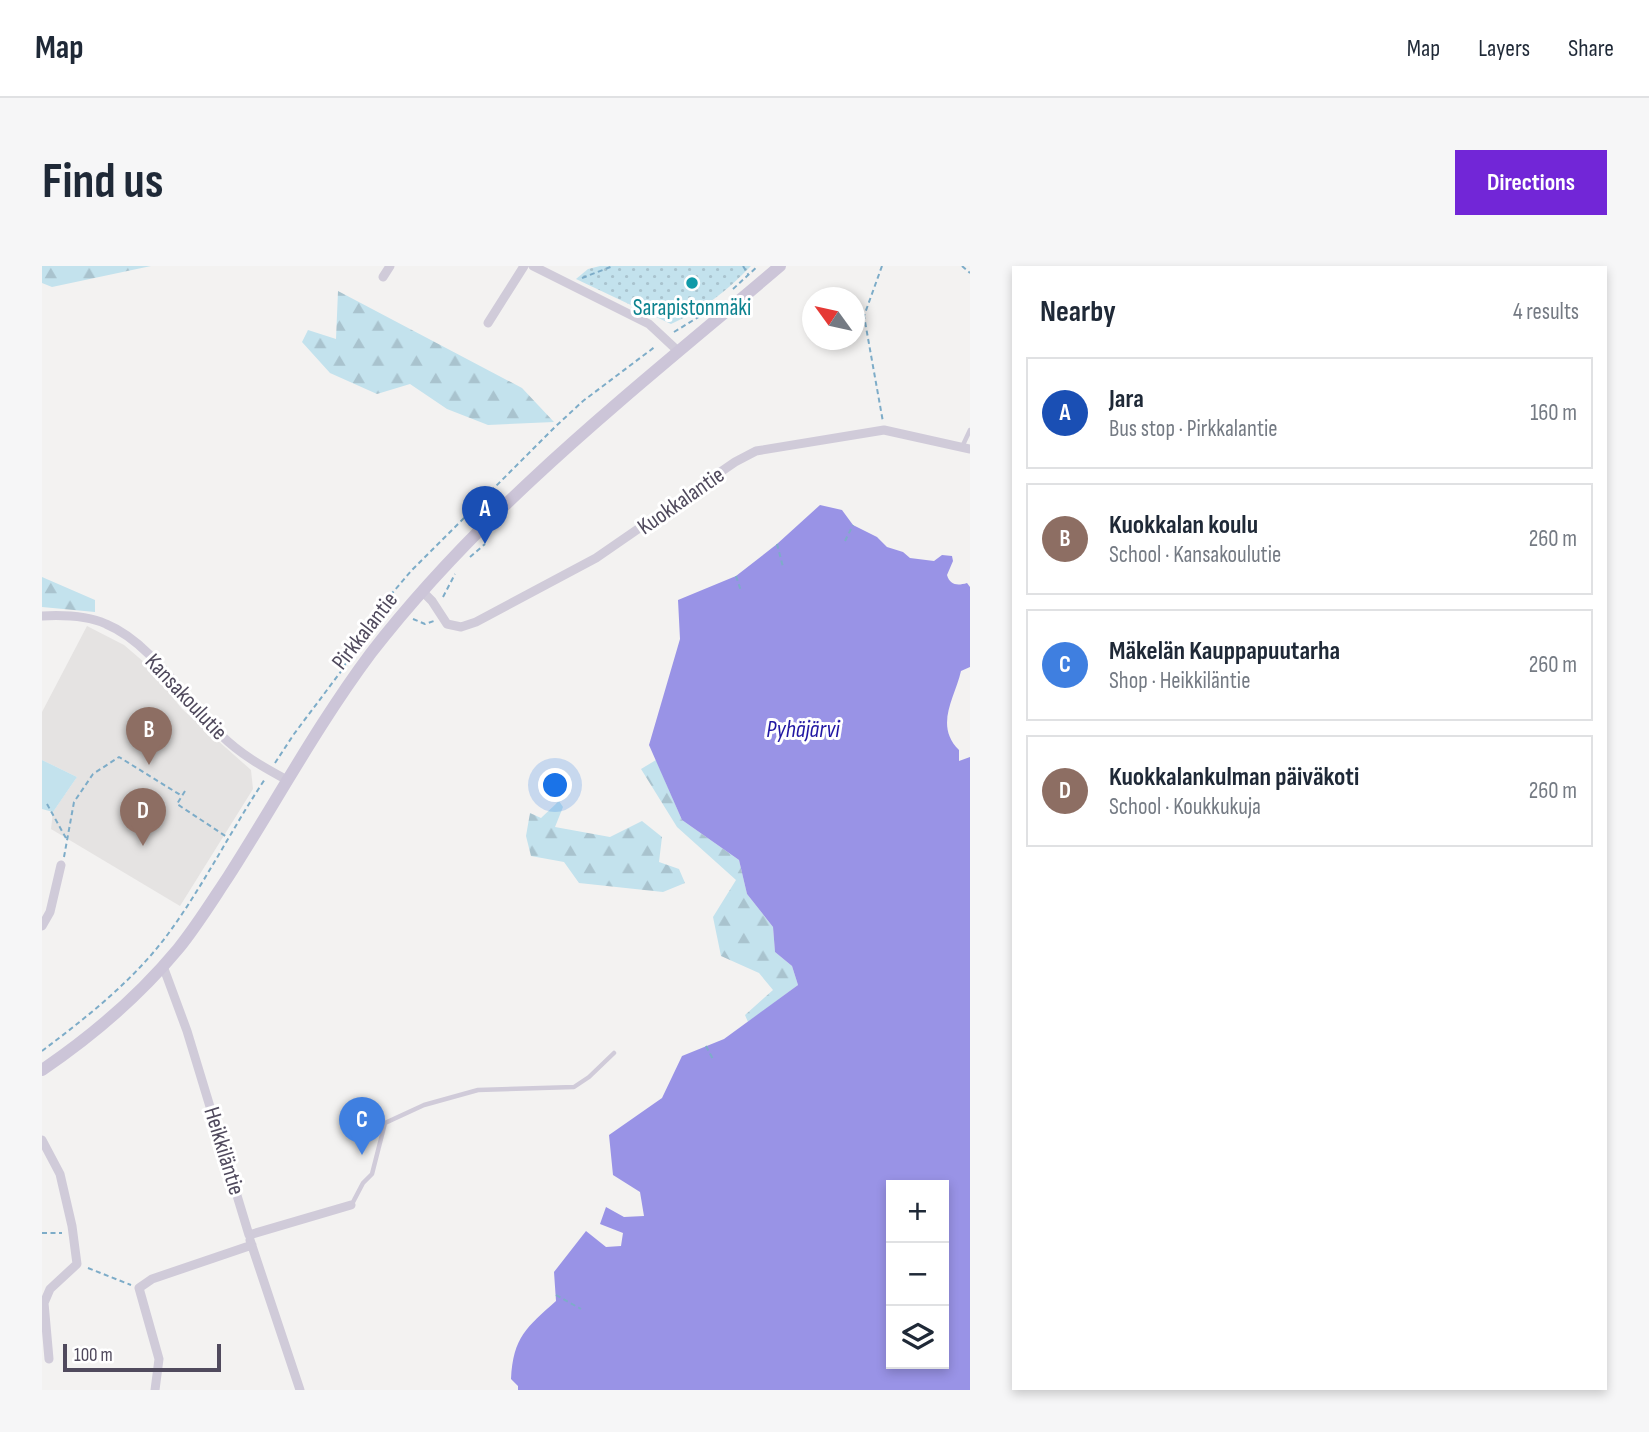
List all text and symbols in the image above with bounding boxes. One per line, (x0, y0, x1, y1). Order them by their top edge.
text: Map (35, 28, 84, 68)
text: Map (1407, 34, 1440, 63)
text: Layers (1478, 34, 1530, 63)
text: Share (1568, 34, 1614, 63)
button: Directions (1455, 150, 1607, 215)
text: Find us (42, 153, 164, 212)
marker: Sarapistonmäki (684, 275, 700, 291)
north arrow (802, 287, 865, 350)
place label: Sarapistonmäki (633, 294, 751, 322)
text: Nearby (1040, 294, 1116, 330)
text: 4 results (1513, 298, 1579, 326)
text: Jara (1109, 384, 1144, 415)
text: A (1060, 399, 1070, 427)
text: 160 m (1530, 399, 1577, 427)
text: Bus stop · Pirkkalantie (1109, 415, 1278, 443)
street label: Kuokkalantie (632, 461, 730, 541)
pin: A (462, 486, 508, 544)
text: Kuokkalan koulu (1109, 510, 1258, 541)
text: B (1060, 525, 1070, 553)
text: 260 m (1529, 525, 1577, 553)
text: School · Kansakoulutie (1109, 541, 1281, 569)
street label: Pirkkalantie (326, 587, 404, 675)
text: Mäkelän Kauppapuutarha (1109, 636, 1340, 667)
street label: Kansakoulutie (139, 648, 233, 746)
text: C (1059, 651, 1071, 679)
text: 260 m (1529, 651, 1577, 679)
text: Shop · Heikkiläntie (1109, 667, 1250, 695)
pin: B (126, 707, 172, 765)
water label: Pyhäjärvi (766, 715, 840, 744)
text: Kuokkalankulman päiväkoti (1109, 762, 1359, 793)
your location (538, 768, 572, 802)
text: D (1059, 777, 1071, 805)
text: 260 m (1529, 777, 1577, 805)
pin: D (120, 788, 166, 846)
text: School · Koukkukuja (1109, 793, 1261, 821)
pin: C (339, 1097, 385, 1155)
street label: Heikkiläntie (197, 1104, 251, 1198)
map controls (886, 1180, 949, 1369)
button: + (886, 1180, 949, 1243)
button: − (886, 1243, 949, 1306)
button: layers (886, 1306, 949, 1369)
scale bar (63, 1341, 220, 1373)
text: 100 m (74, 1344, 113, 1367)

